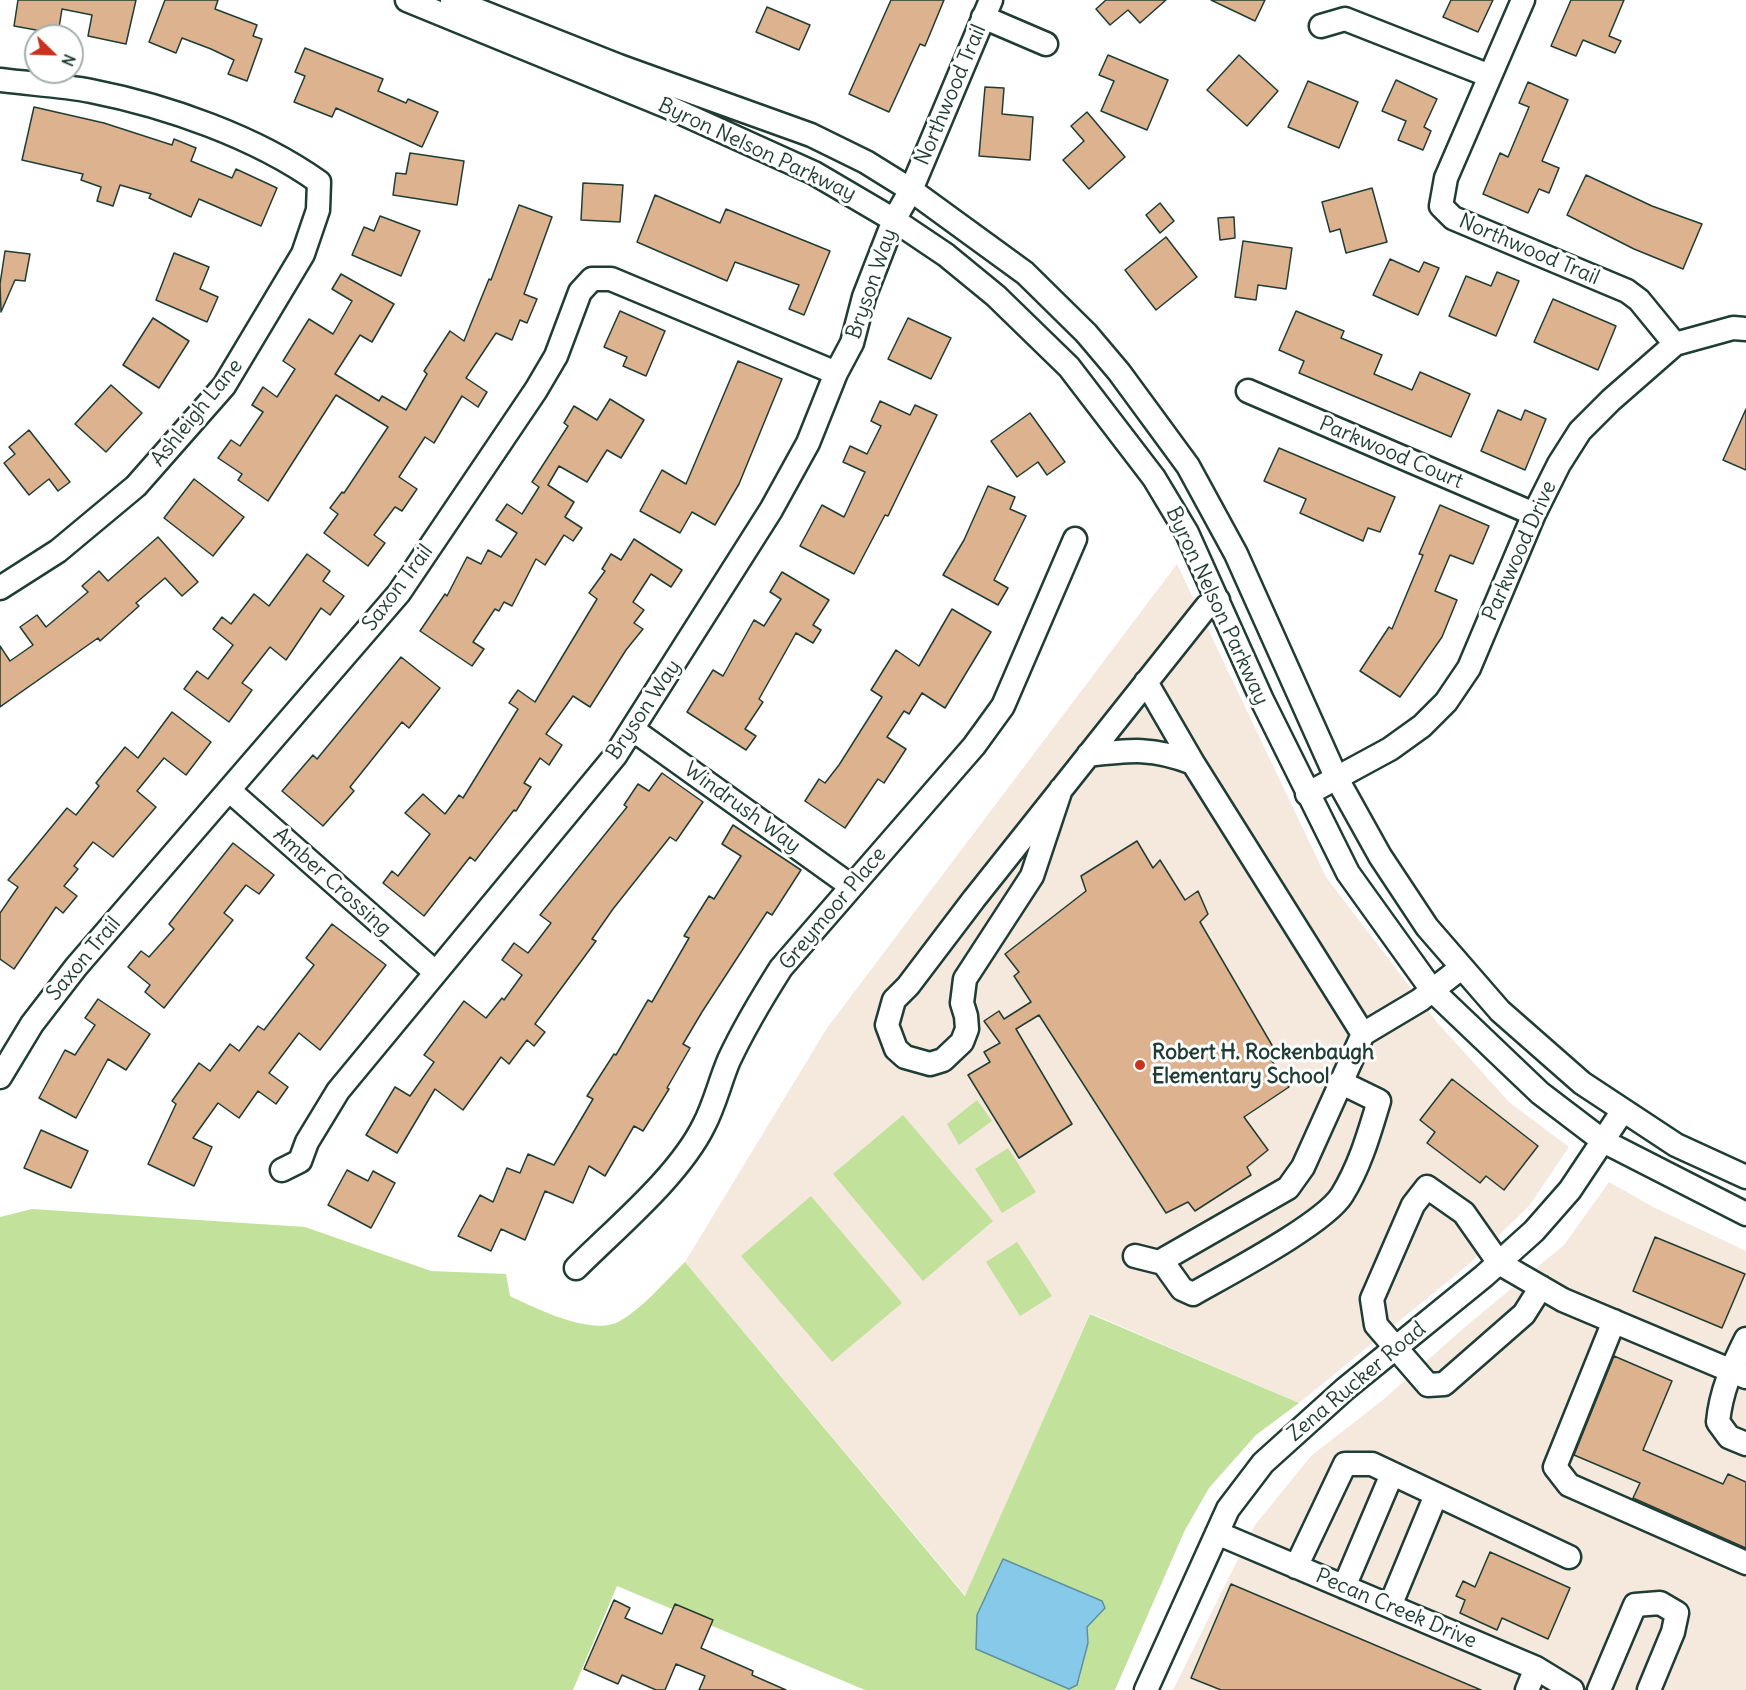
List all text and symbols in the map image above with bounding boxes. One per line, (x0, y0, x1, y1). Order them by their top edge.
street label: Northwood Trail (910, 21, 992, 169)
north arrow (24, 24, 84, 84)
text: N (57, 51, 80, 69)
street label: Byron Nelson Parkway (654, 93, 860, 207)
street label: Northwood Trail (1455, 209, 1603, 291)
street label: Bryson Way (841, 226, 903, 342)
street label: Ashleigh Lane (146, 354, 248, 472)
street label: Parkwood Court (1315, 411, 1467, 495)
street label: Parkwood Drive (1478, 477, 1562, 625)
street label: Byron Nelson Parkway (1160, 503, 1274, 709)
street label: Saxon Trail (357, 540, 439, 636)
street label: Bryson Way (601, 655, 687, 765)
street label: Windrush Way (679, 757, 805, 859)
street label: Amber Crossing (268, 822, 396, 942)
street label: Greymoor Place (774, 842, 892, 976)
street label: Saxon Trail (42, 912, 126, 1006)
place label: Robert H. Rockenbaugh Elementary School (1152, 1040, 1374, 1090)
marker: Robert H. Rockenbaugh Elementary School (1133, 1058, 1147, 1072)
street label: Zena Rucker Road (1283, 1317, 1431, 1447)
street label: Pecan Creek Drive (1312, 1564, 1480, 1654)

